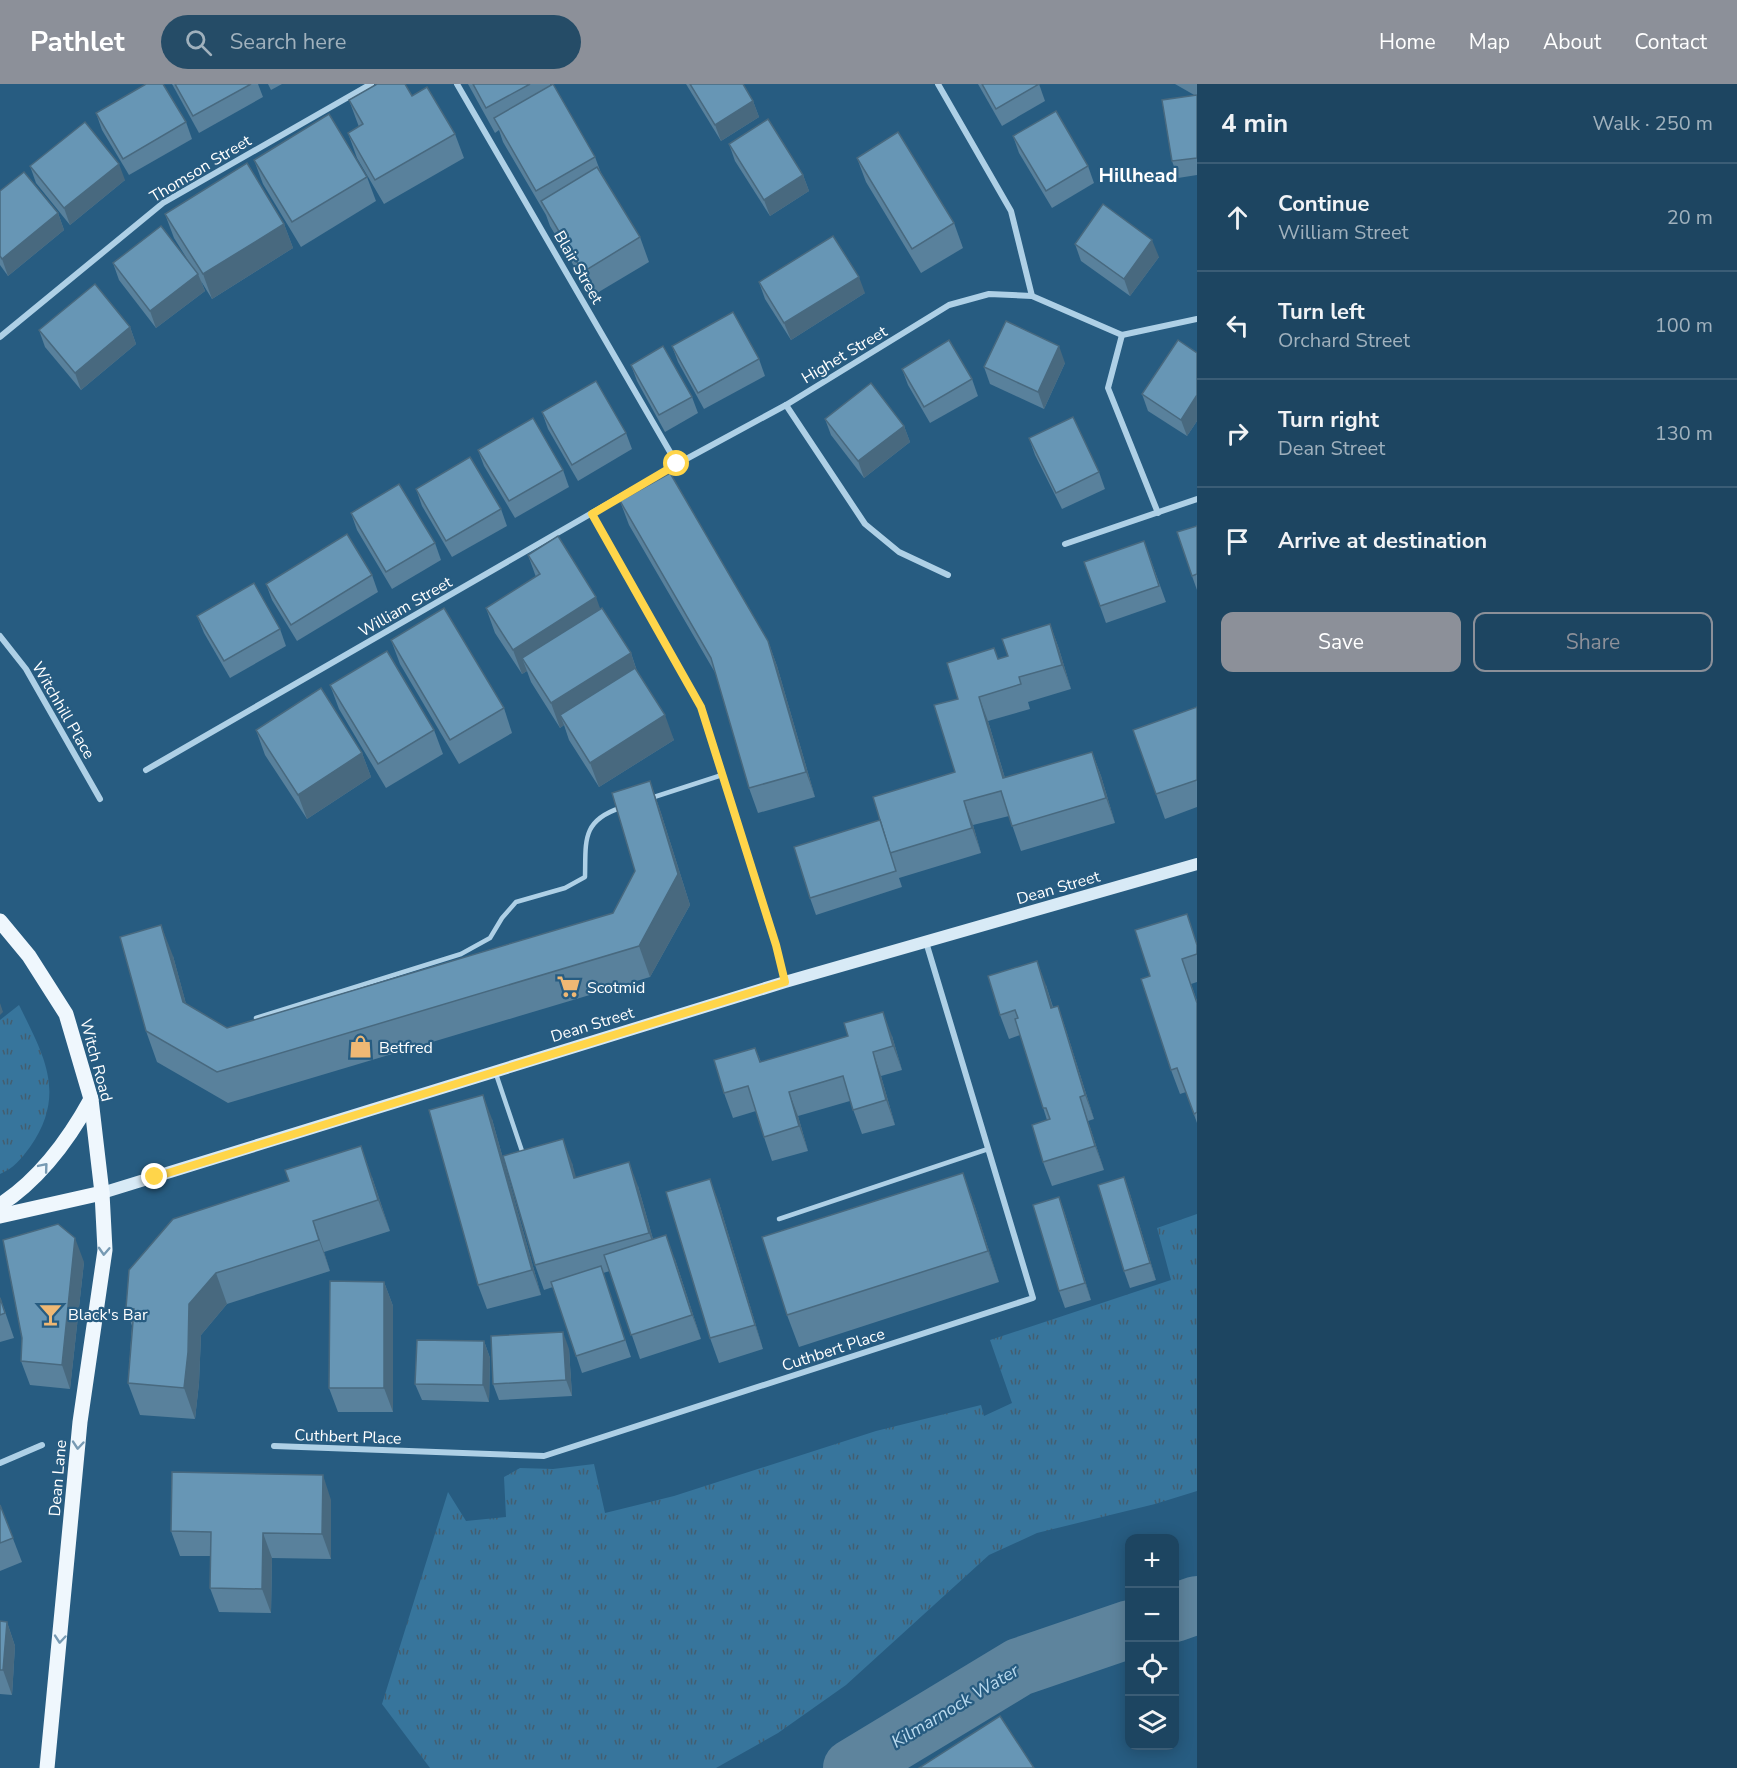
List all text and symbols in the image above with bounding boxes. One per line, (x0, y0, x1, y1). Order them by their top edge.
search box (161, 15, 581, 69)
text: Pathlet (30, 23, 125, 61)
icon: search (182, 26, 215, 59)
text: Search here (230, 27, 346, 57)
text: Home (1379, 28, 1436, 56)
text: Map (1469, 28, 1510, 56)
text: About (1543, 28, 1601, 56)
text: Contact (1634, 28, 1707, 56)
text: 4 min (1221, 106, 1288, 141)
text: Walk · 250 m (1593, 110, 1713, 137)
street label: Thomson Street (146, 130, 256, 208)
district label: Hillhead (1099, 162, 1177, 189)
text: Continue (1278, 189, 1369, 219)
icon: ahead (1221, 201, 1254, 234)
text: 20 m (1667, 204, 1713, 231)
text: William Street (1278, 219, 1409, 246)
street label: Blair Street (548, 227, 608, 309)
text: Turn left (1278, 297, 1365, 327)
icon: left (1221, 309, 1254, 342)
text: 100 m (1655, 312, 1713, 339)
street label: Highet Street (798, 320, 892, 389)
text: Orchard Street (1278, 327, 1410, 354)
text: Turn right (1278, 405, 1379, 435)
icon: right (1221, 417, 1254, 450)
text: 130 m (1655, 420, 1713, 447)
text: Dean Street (1278, 435, 1385, 462)
route start (663, 450, 689, 476)
icon: arrive (1221, 525, 1254, 558)
text: Arrive at destination (1278, 526, 1487, 556)
street label: William Street (355, 571, 457, 643)
button: Save (1221, 612, 1461, 672)
button: Share (1473, 612, 1713, 672)
street label: Witchhill Place (26, 658, 100, 763)
street label: Dean Street (1014, 865, 1103, 910)
supermarket icon: Scotmid (556, 974, 582, 1000)
place label: Scotmid (587, 977, 645, 999)
street label: Dean Street (548, 1002, 637, 1048)
street label: Witch Road (74, 1017, 118, 1104)
shop icon: Betfred (348, 1034, 374, 1060)
place label: Betfred (379, 1037, 433, 1059)
one-way arrow (37, 1163, 48, 1174)
route end (141, 1163, 167, 1189)
one-way arrow (98, 1247, 111, 1256)
bar icon: Black's Bar (37, 1301, 63, 1327)
place label: Black's Bar (68, 1304, 148, 1326)
street label: Cuthbert Place (779, 1323, 888, 1377)
street label: Cuthbert Place (294, 1424, 402, 1450)
street label: Dean Lane (44, 1439, 72, 1517)
one-way arrow (72, 1440, 85, 1449)
map controls (1125, 1534, 1179, 1750)
button: + (1125, 1534, 1179, 1588)
button: − (1125, 1588, 1179, 1642)
one-way arrow (54, 1634, 67, 1643)
button: locate (1125, 1642, 1179, 1696)
water label: Kilmarnock Water (887, 1658, 1024, 1754)
button: layers (1125, 1696, 1179, 1750)

